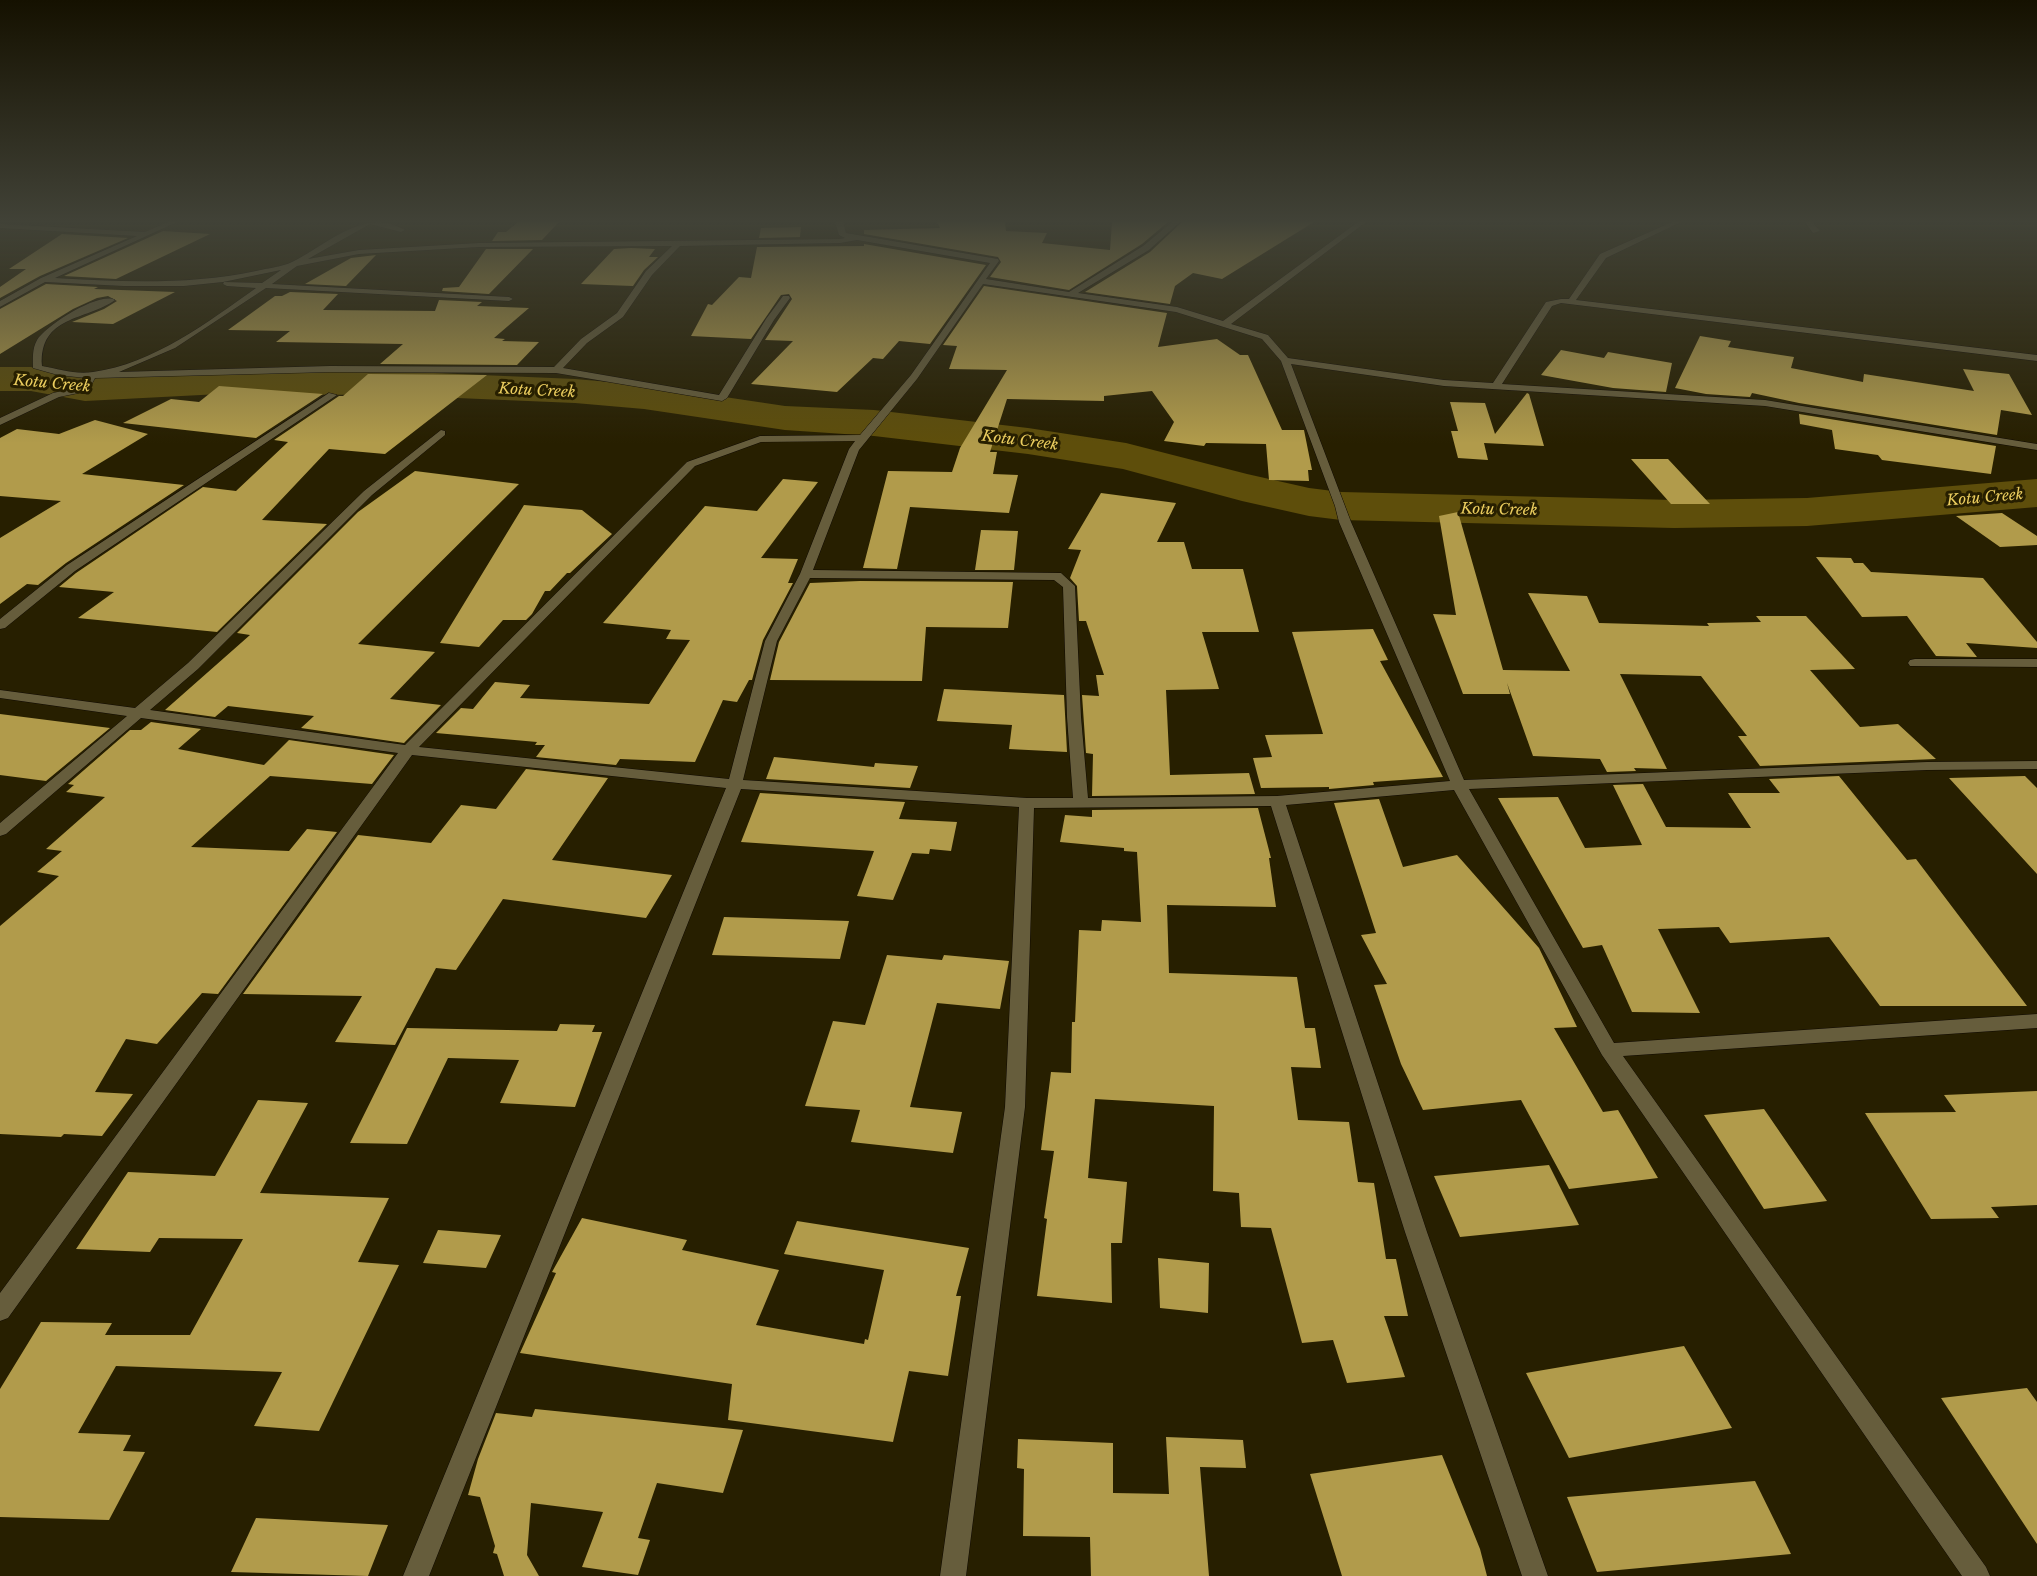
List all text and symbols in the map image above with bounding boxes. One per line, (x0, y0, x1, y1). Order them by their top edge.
water label: Kotu Creek (13, 372, 91, 396)
water label: Kotu Creek (498, 380, 576, 402)
water label: Kotu Creek (981, 427, 1059, 455)
water label: Kotu Creek (1946, 486, 2024, 510)
water label: Kotu Creek (1460, 500, 1538, 520)

